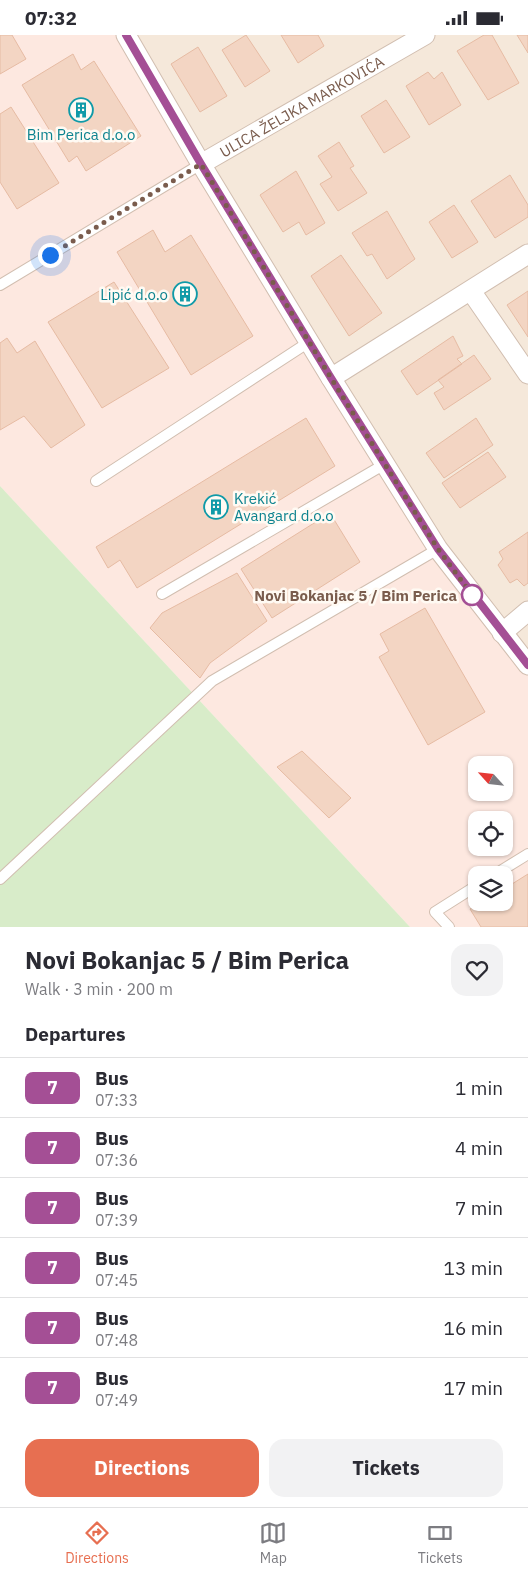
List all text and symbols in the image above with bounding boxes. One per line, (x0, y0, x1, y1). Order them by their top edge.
text: 07:32 (25, 6, 77, 30)
street label: ULICA ŽELJKA MARKOVIĆA (216, 51, 387, 161)
building icon: Bim Perica d.o.o (68, 97, 94, 123)
place label: Bim Perica d.o.o (27, 125, 135, 144)
your location (38, 243, 63, 268)
building icon: Lipić d.o.o (172, 281, 198, 307)
place label: Lipić d.o.o (100, 285, 168, 304)
place label: Krekić Avangard d.o.o (234, 489, 334, 525)
building icon: Krekić Avangard d.o.o (203, 494, 229, 520)
marker: Novi Bokanjac 5 / Bim Perica (461, 584, 483, 606)
place label: Novi Bokanjac 5 / Bim Perica (254, 586, 457, 605)
north arrow (468, 756, 512, 801)
map controls (468, 756, 513, 911)
button: locate (468, 811, 513, 856)
button: layers (468, 866, 513, 911)
text: Novi Bokanjac 5 / Bim Perica (25, 944, 349, 976)
button: heart (451, 944, 503, 996)
text: Walk · 3 min · 200 m (25, 979, 173, 999)
text: Departures (25, 1022, 125, 1046)
text: Bus (95, 1066, 129, 1090)
text: 7 (47, 1076, 58, 1099)
text: 1 min (455, 1076, 503, 1100)
text: 07:33 (95, 1090, 138, 1110)
text: Bus (95, 1126, 129, 1150)
text: 7 (47, 1136, 58, 1159)
text: 4 min (455, 1136, 503, 1160)
text: 07:36 (95, 1150, 138, 1170)
text: Bus (95, 1186, 129, 1210)
text: 7 (47, 1196, 58, 1219)
text: 7 min (455, 1196, 503, 1220)
text: 07:39 (95, 1210, 138, 1230)
text: Bus (95, 1246, 129, 1270)
text: 7 (47, 1256, 58, 1279)
text: 13 min (444, 1256, 503, 1280)
text: 07:45 (95, 1270, 138, 1290)
text: Bus (95, 1306, 129, 1330)
text: 7 (47, 1316, 58, 1339)
text: 16 min (444, 1316, 503, 1340)
text: 07:48 (95, 1330, 138, 1350)
text: Bus (95, 1366, 129, 1390)
text: 7 (47, 1376, 58, 1399)
text: 17 min (444, 1376, 503, 1400)
text: 07:49 (95, 1390, 138, 1410)
button: Directions (25, 1439, 259, 1497)
button: Tickets (269, 1439, 503, 1497)
tab: Directions (65, 1519, 129, 1567)
tab: Map (259, 1519, 287, 1567)
tab: Tickets (418, 1519, 463, 1567)

